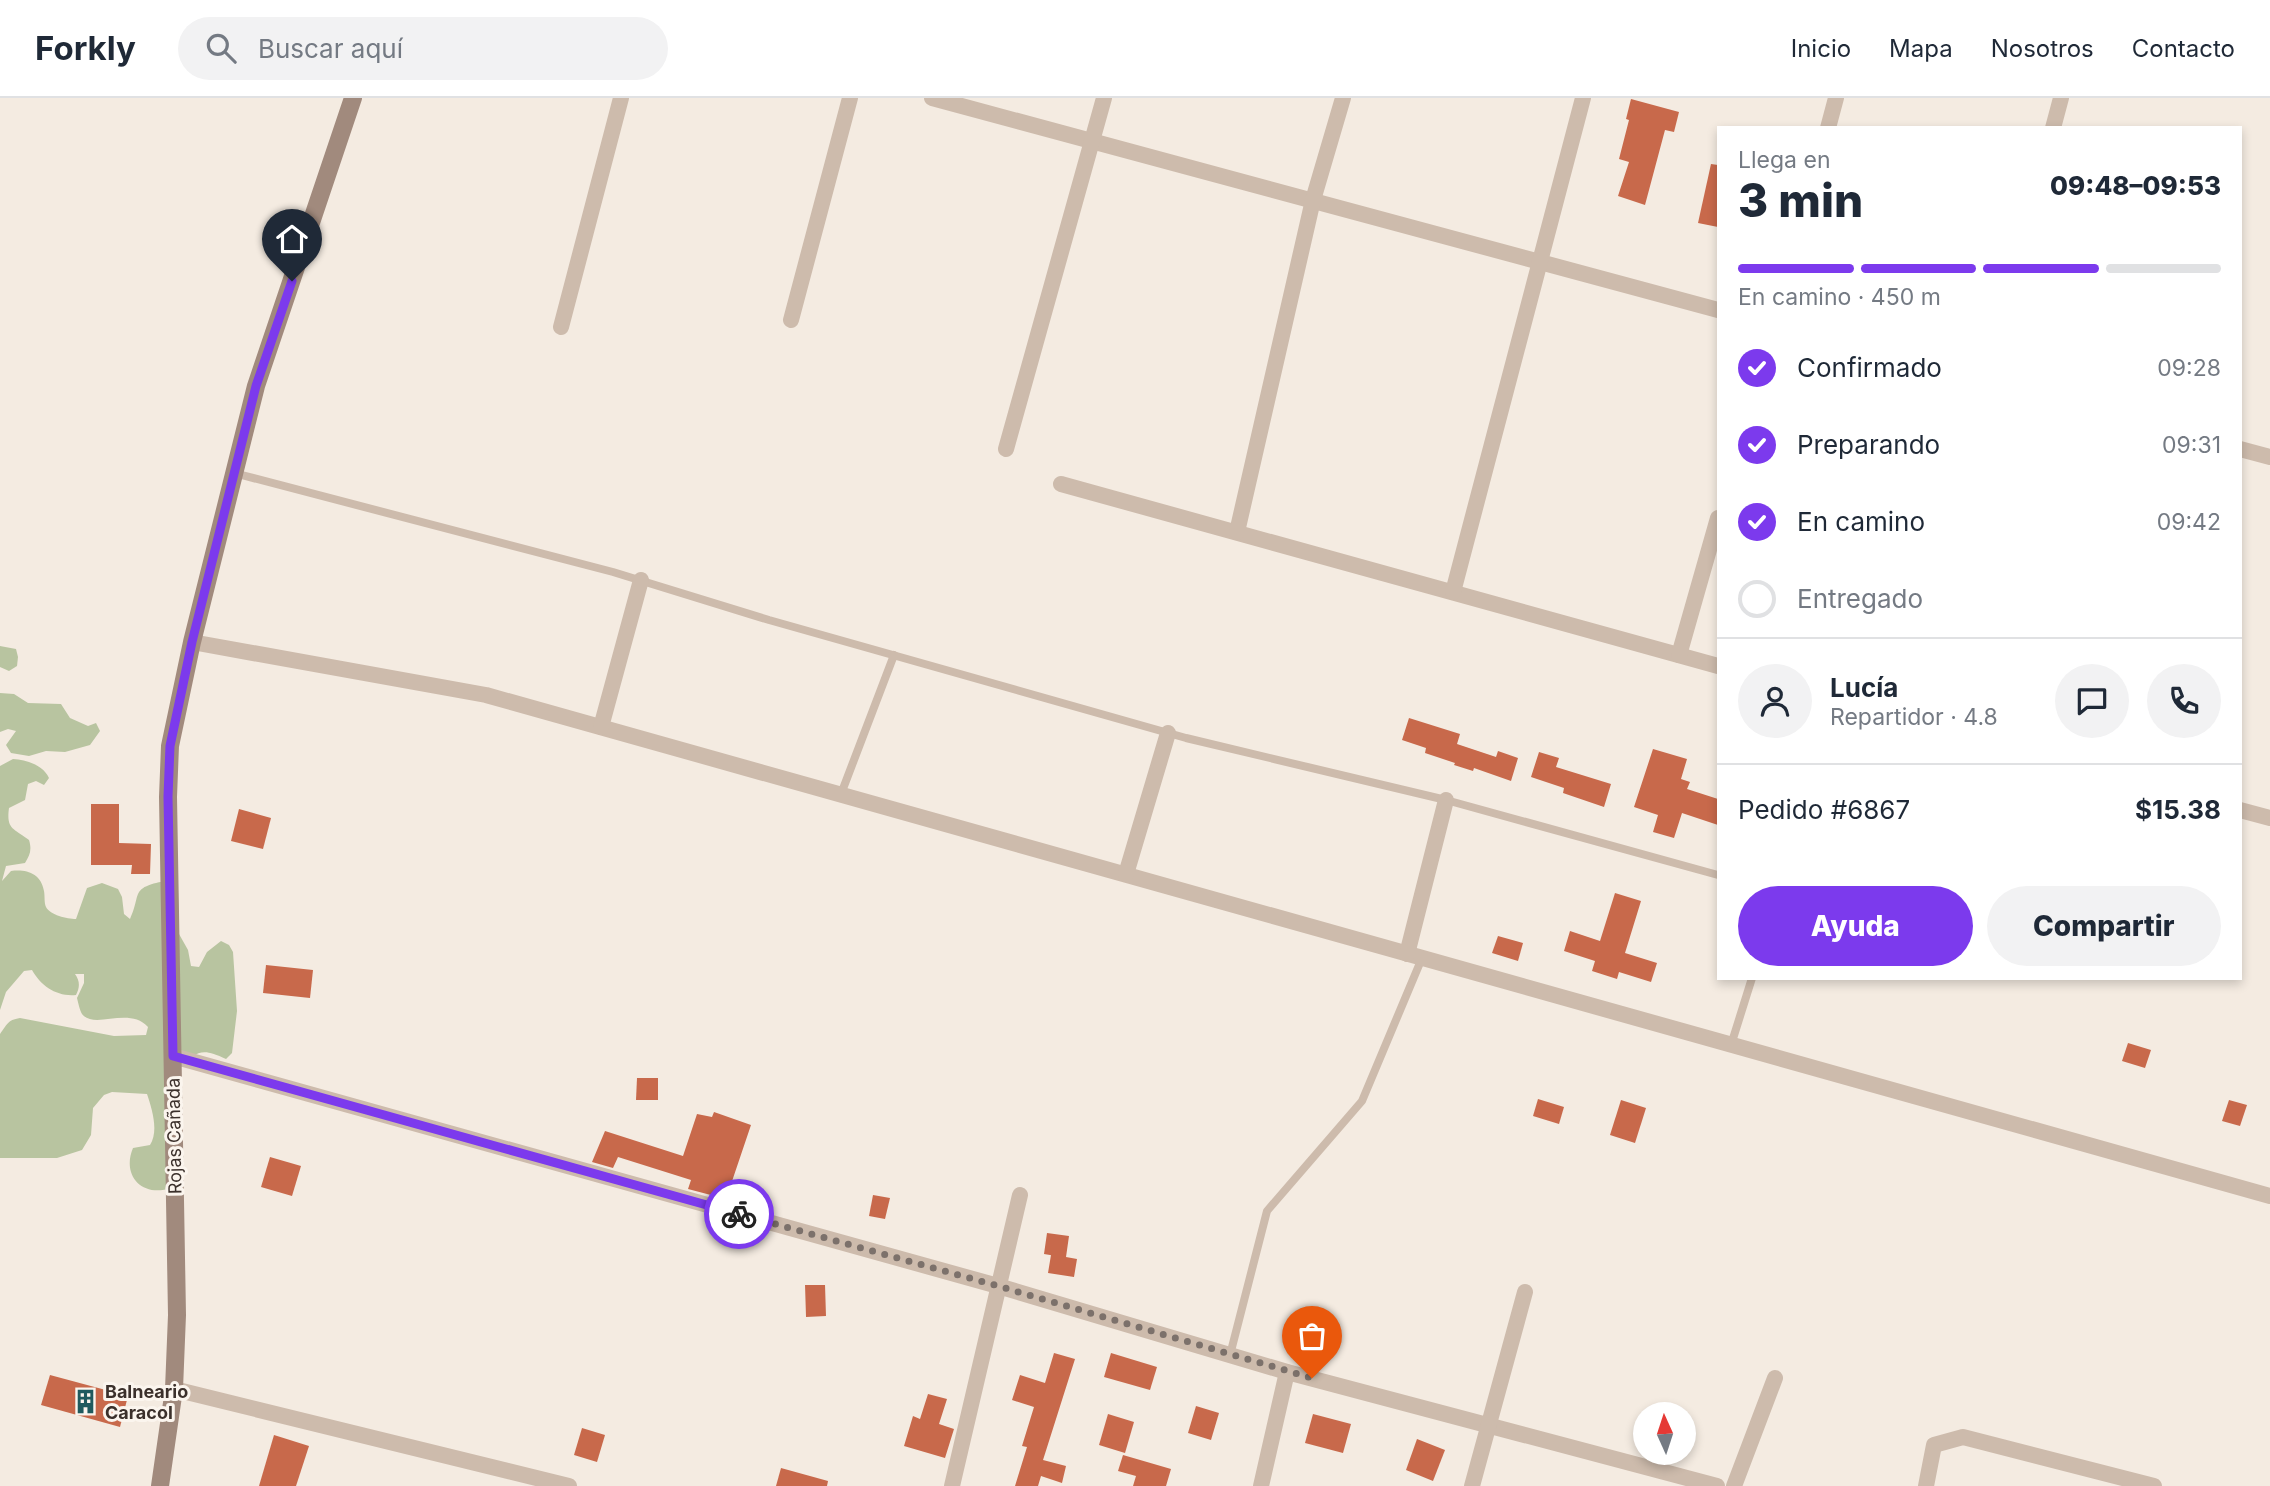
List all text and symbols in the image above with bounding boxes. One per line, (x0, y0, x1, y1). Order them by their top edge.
search box (178, 17, 668, 80)
text: Forkly (35, 28, 136, 68)
icon: search (202, 29, 240, 67)
text: Buscar aquí (258, 33, 403, 64)
text: Inicio (1791, 34, 1851, 63)
text: Mapa (1889, 34, 1953, 63)
text: Nosotros (1991, 34, 2094, 63)
text: Contacto (2132, 34, 2235, 63)
text: Llega en (1738, 146, 1830, 174)
text: 09:48–09:53 (2050, 170, 2221, 201)
text: 3 min (1738, 172, 1863, 228)
pin (262, 209, 322, 281)
icon: home (273, 220, 311, 258)
text: En camino · 450 m (1738, 283, 1941, 311)
icon: check (1738, 349, 1776, 387)
text: Confirmado (1797, 352, 1942, 383)
text: 09:28 (2157, 354, 2221, 382)
icon: check (1738, 426, 1776, 464)
text: Preparando (1797, 429, 1940, 460)
text: 09:31 (2162, 431, 2221, 459)
icon: check (1738, 503, 1776, 541)
text: En camino (1797, 506, 1925, 537)
text: 09:42 (2157, 508, 2221, 536)
text: Entregado (1797, 583, 1923, 614)
button: person (1738, 664, 1812, 738)
button: chat (2055, 664, 2129, 738)
button: phone (2147, 664, 2221, 738)
text: Lucía (1830, 672, 1898, 703)
text: Repartidor · 4.8 (1830, 703, 1998, 731)
text: Pedido #6867 (1738, 794, 1910, 825)
text: $15.38 (2135, 794, 2221, 825)
button: Ayuda (1738, 886, 1973, 966)
button: Compartir (1987, 886, 2221, 966)
street label: Rojas Cañada (162, 1078, 186, 1194)
courier (704, 1179, 774, 1249)
icon: bike (720, 1195, 758, 1233)
pin (1282, 1306, 1342, 1378)
icon: bag (1293, 1317, 1331, 1355)
place label: Balneario Caracol (105, 1381, 188, 1423)
building icon: Balneario Caracol (71, 1387, 99, 1415)
north arrow (1633, 1402, 1696, 1465)
map controls (1633, 1402, 1696, 1465)

